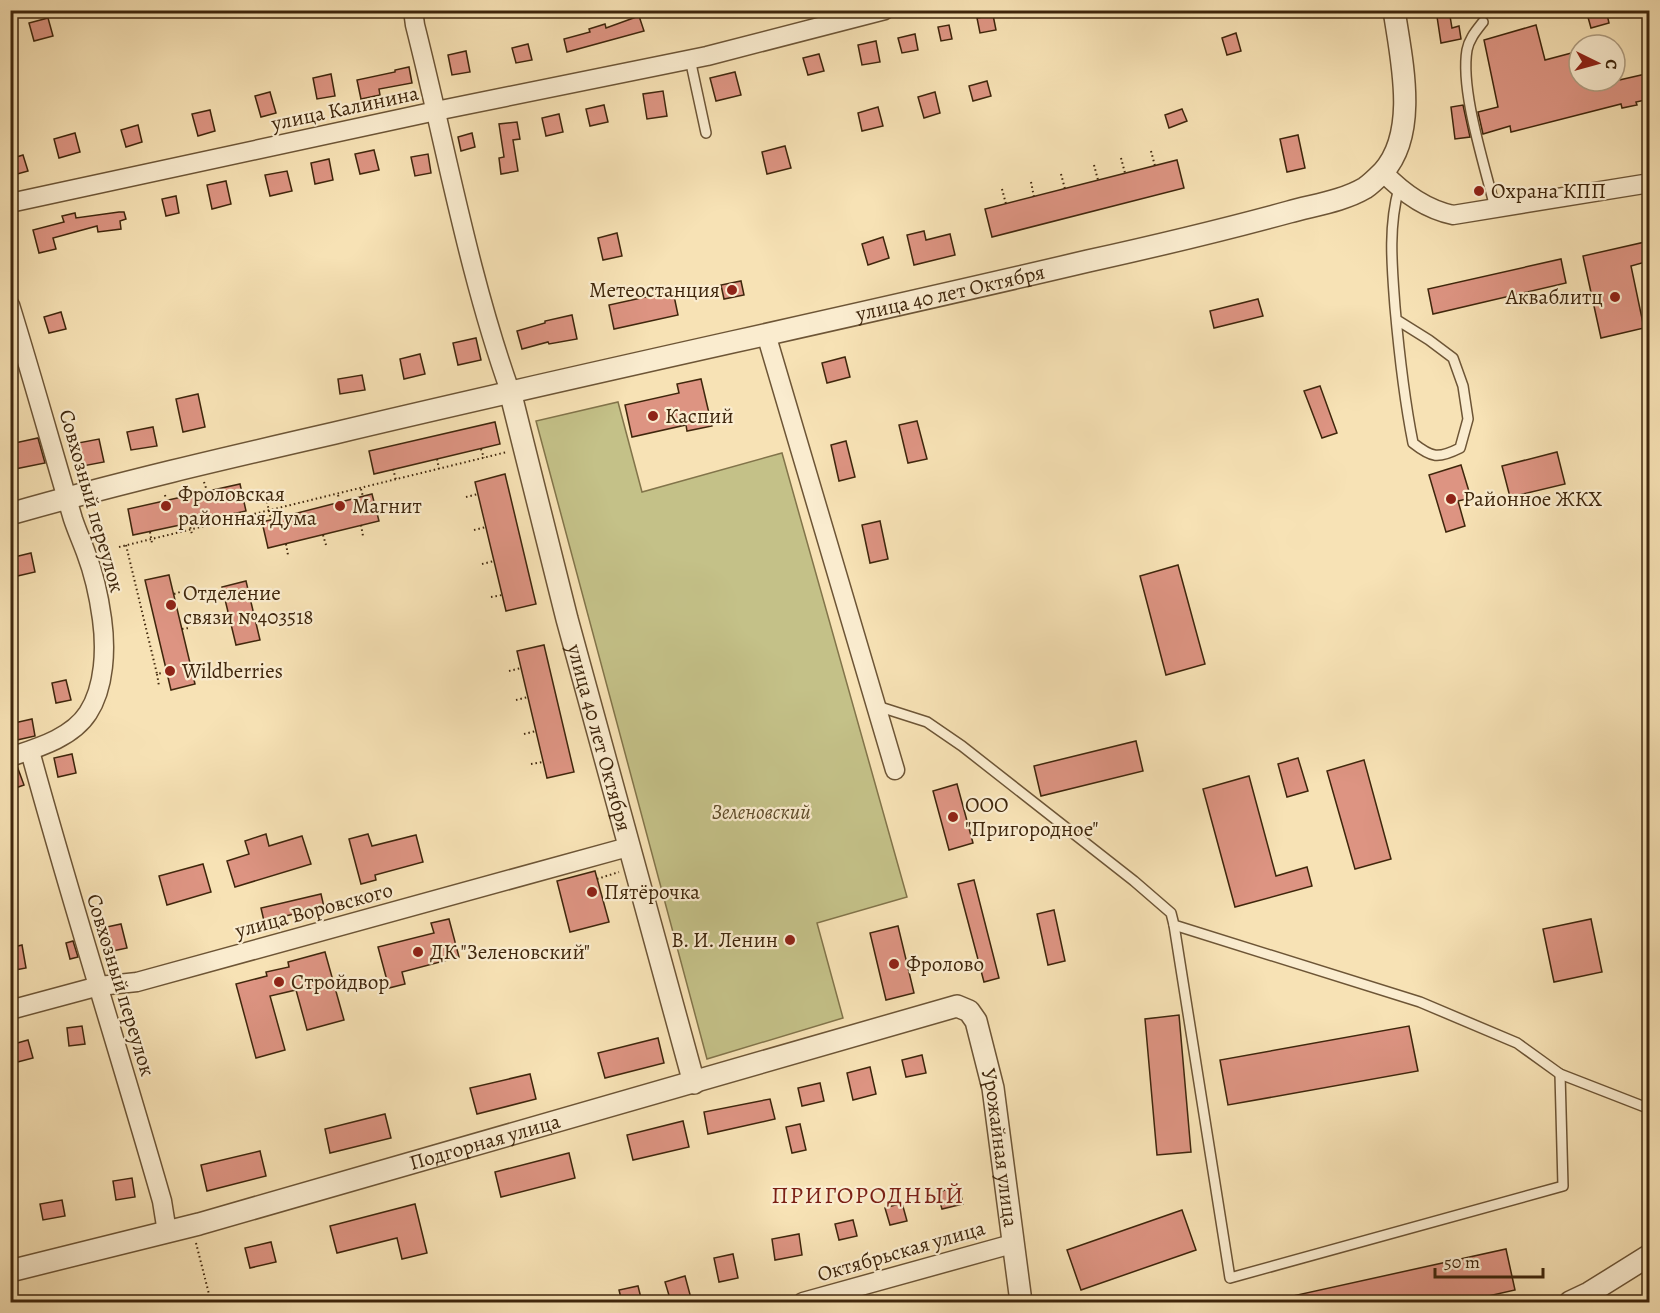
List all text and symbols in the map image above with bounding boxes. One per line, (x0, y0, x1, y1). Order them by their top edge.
north arrow (1567, 33, 1627, 93)
text: С (1600, 58, 1622, 70)
street label: улица Калинина (268, 79, 421, 137)
place label: Охрана КПП (1491, 177, 1606, 205)
marker: Охрана КПП (1472, 184, 1486, 198)
street label: улица 40 лет Октября (852, 258, 1047, 328)
place label: Метеостанция (589, 276, 720, 304)
marker: Метеостанция (725, 283, 739, 297)
place label: Акваблитц (1505, 283, 1603, 311)
marker: Акваблитц (1608, 290, 1622, 304)
place label: Каспий (665, 402, 734, 430)
street label: Совхозный переулок (52, 406, 132, 596)
marker: Каспий (646, 409, 660, 423)
place label: Фроловская районная Дума (178, 480, 317, 532)
place label: Районное ЖКХ (1463, 485, 1602, 513)
place label: Магнит (352, 492, 422, 520)
marker: Районное ЖКХ (1444, 492, 1458, 506)
marker: Фроловская районная Дума (159, 499, 173, 513)
marker: Магнит (333, 499, 347, 513)
place label: Отделение связи №403518 (183, 579, 314, 631)
marker: Отделение связи №403518 (164, 598, 178, 612)
street label: улица 40 лет Октября (560, 640, 638, 834)
place label: Wildberries (181, 657, 283, 685)
marker: Wildberries (163, 664, 177, 678)
place label: ООО "Пригородное" (965, 791, 1099, 843)
park label: Зеленовский (711, 798, 811, 826)
marker: ООО "Пригородное" (946, 810, 960, 824)
street label: улица Воровского (231, 876, 396, 945)
place label: Пятёрочка (604, 878, 700, 906)
marker: Пятёрочка (585, 885, 599, 899)
street label: Совхозный переулок (80, 890, 162, 1080)
place label: В. И. Ленин (671, 926, 778, 954)
marker: В. И. Ленин (783, 933, 797, 947)
place label: ДК "Зеленовский" (430, 938, 590, 966)
marker: ДК "Зеленовский" (411, 945, 425, 959)
place label: Фролово (906, 950, 984, 978)
marker: Фролово (887, 957, 901, 971)
place label: Стройдвор (291, 968, 389, 996)
marker: Стройдвор (272, 975, 286, 989)
street label: Урожайная улица (975, 1065, 1025, 1229)
street label: Подгорная улица (406, 1107, 564, 1177)
district label: ПРИГОРОДНЫЙ (771, 1179, 965, 1211)
street label: Октябрьская улица (814, 1214, 988, 1288)
scale bar (1435, 1241, 1543, 1279)
text: 50 m (1444, 1250, 1480, 1274)

